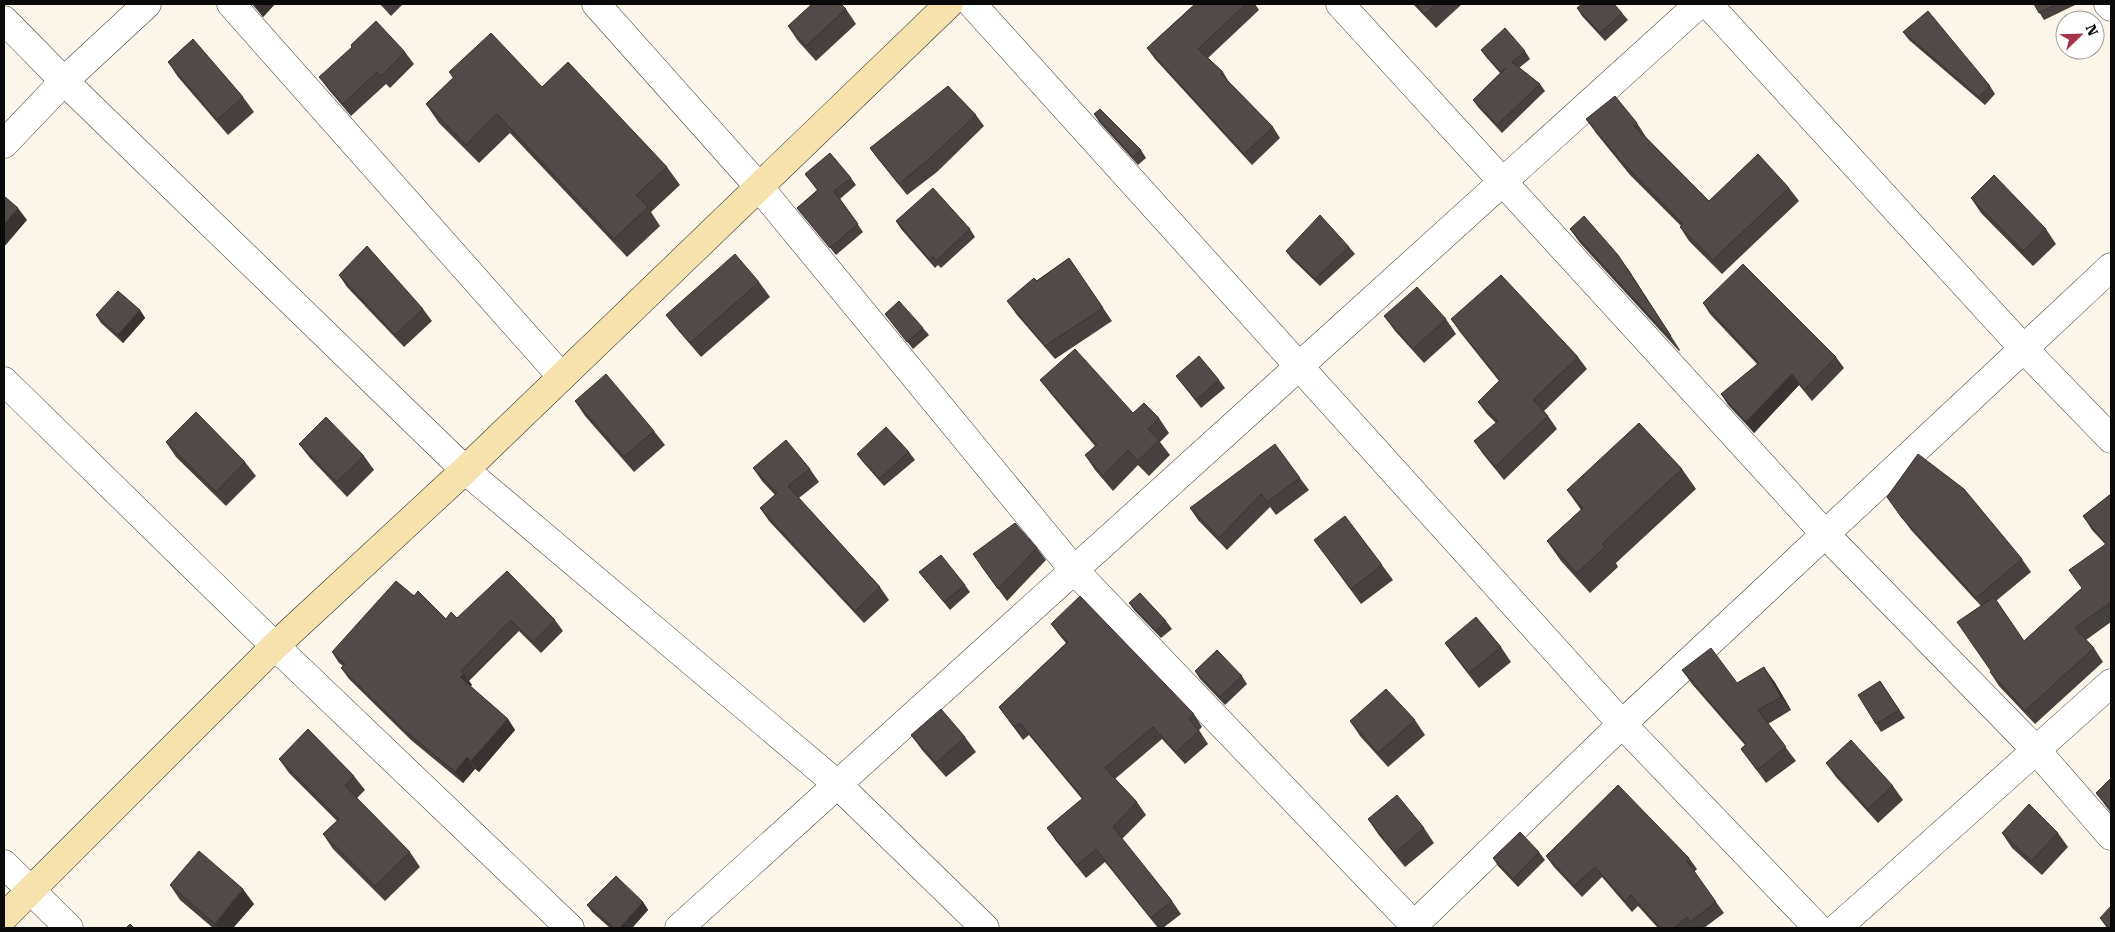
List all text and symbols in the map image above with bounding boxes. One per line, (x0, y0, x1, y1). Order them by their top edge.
north arrow (2055, 10, 2105, 60)
text: N (2082, 22, 2102, 38)

